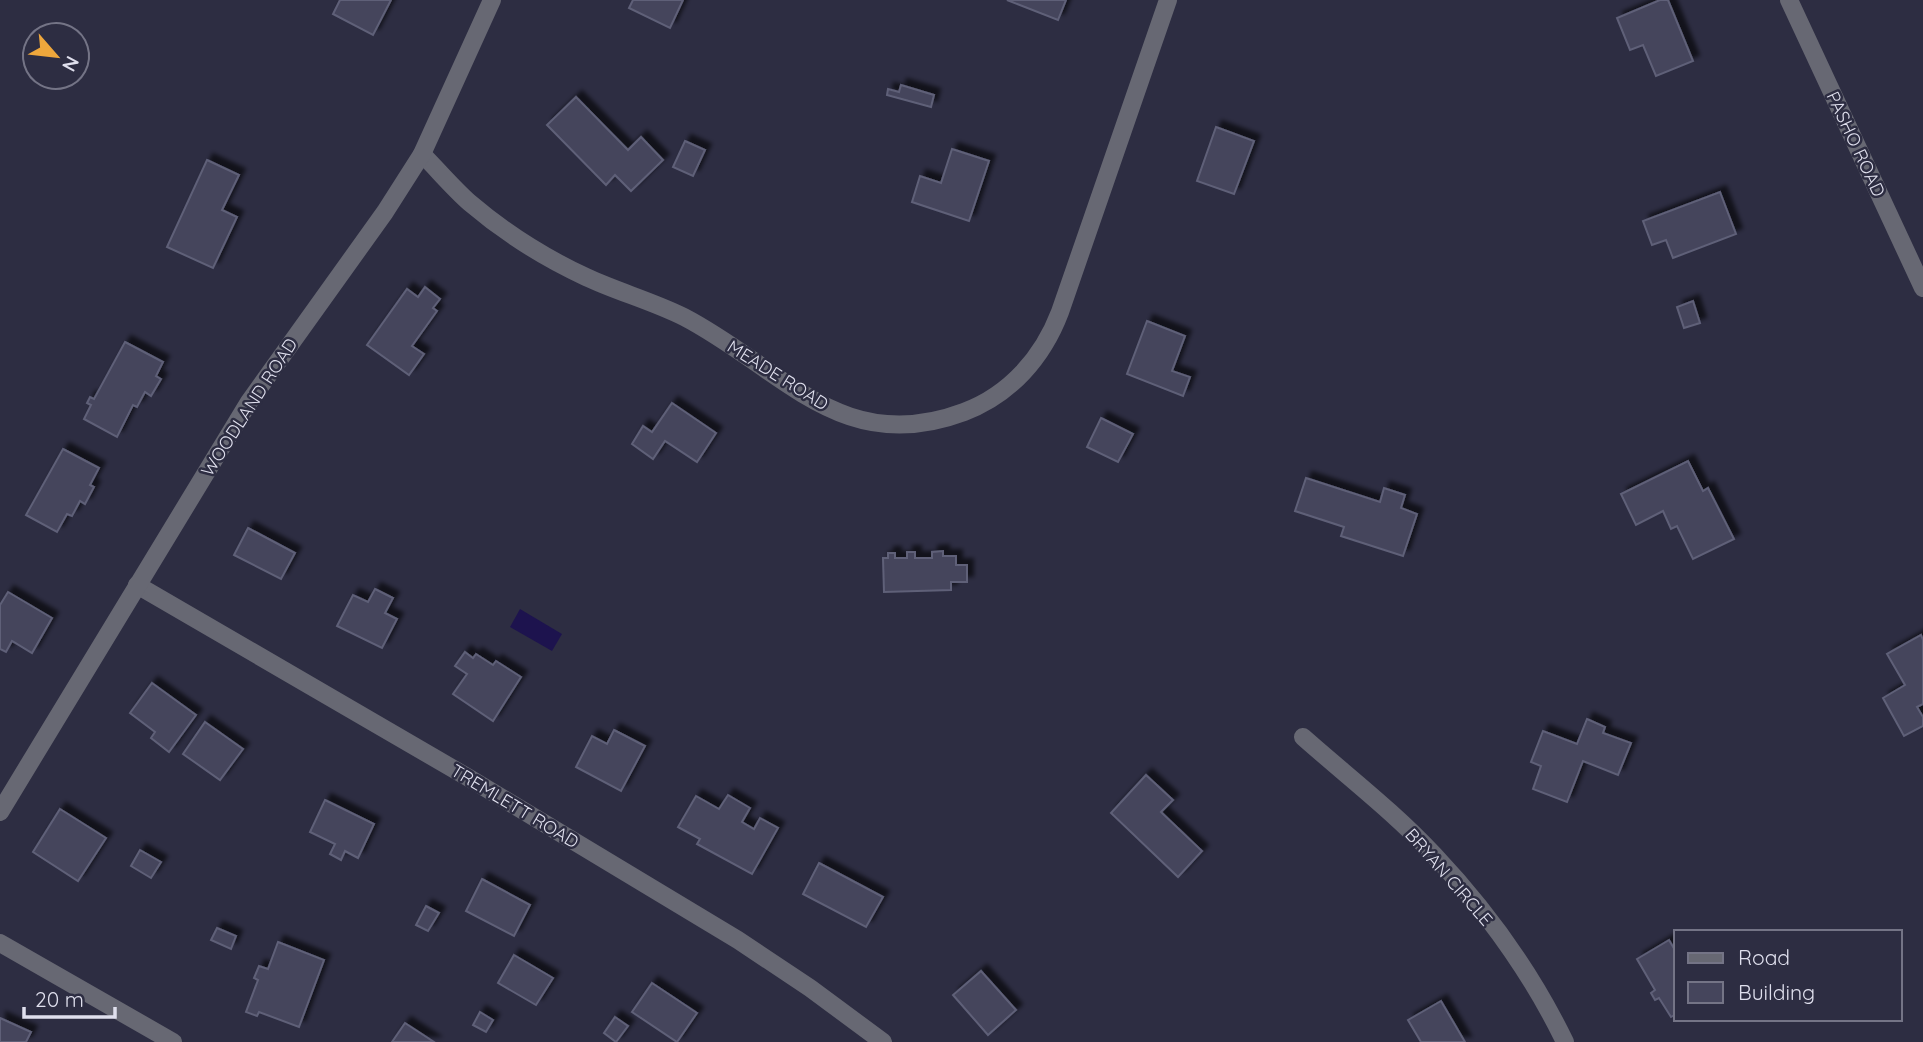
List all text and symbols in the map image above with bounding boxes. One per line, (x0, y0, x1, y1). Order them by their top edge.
north arrow (21, 21, 91, 91)
text: N (57, 52, 85, 76)
street label: PASHO ROAD (1822, 88, 1890, 200)
street label: WOODLAND ROAD (196, 334, 302, 480)
street label: MEADE ROAD (723, 335, 833, 415)
street label: TREMLETT ROAD (447, 759, 583, 853)
street label: BRYAN CIRCLE (1400, 823, 1498, 931)
legend (1674, 930, 1902, 1021)
text: Road (1738, 944, 1790, 970)
scale bar (24, 976, 116, 1020)
text: Building (1738, 979, 1815, 1005)
text: 20 m (35, 986, 84, 1012)

